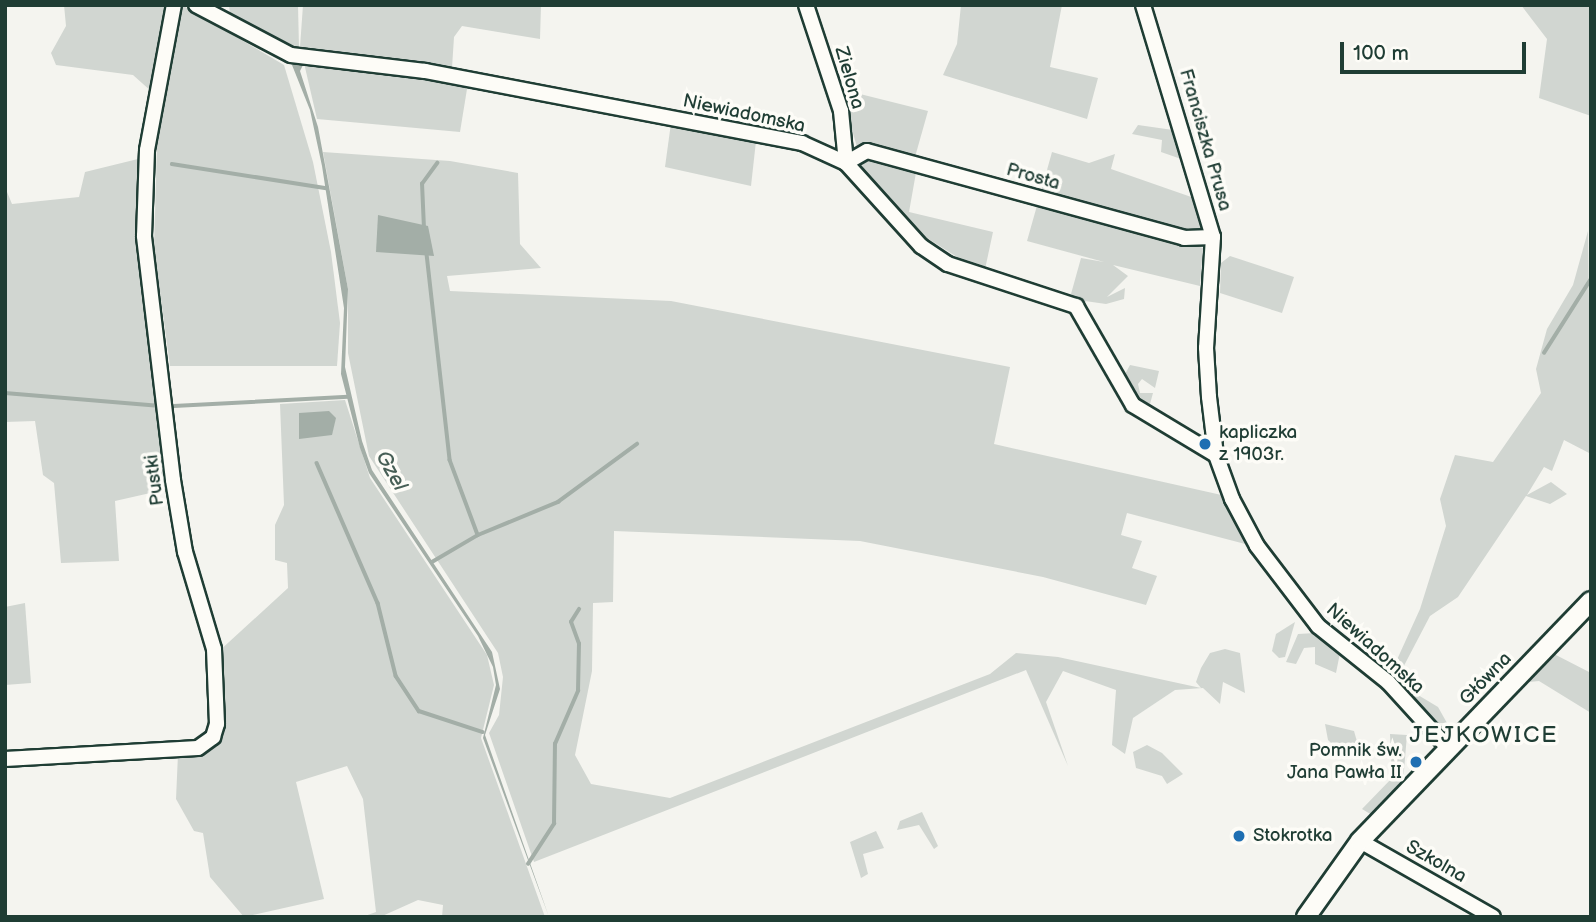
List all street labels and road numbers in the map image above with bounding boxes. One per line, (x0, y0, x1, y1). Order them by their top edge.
street label: Zielona (829, 44, 869, 112)
street label: Franciszka Prusa (1174, 66, 1236, 214)
street label: Niewiadomska (681, 90, 807, 138)
street label: Prosta (1004, 159, 1062, 195)
street label: Pustki (141, 453, 169, 507)
street label: Niewiadomska (1321, 599, 1429, 699)
street label: Główna (1455, 648, 1517, 710)
street label: Szkolna (1402, 836, 1470, 888)

